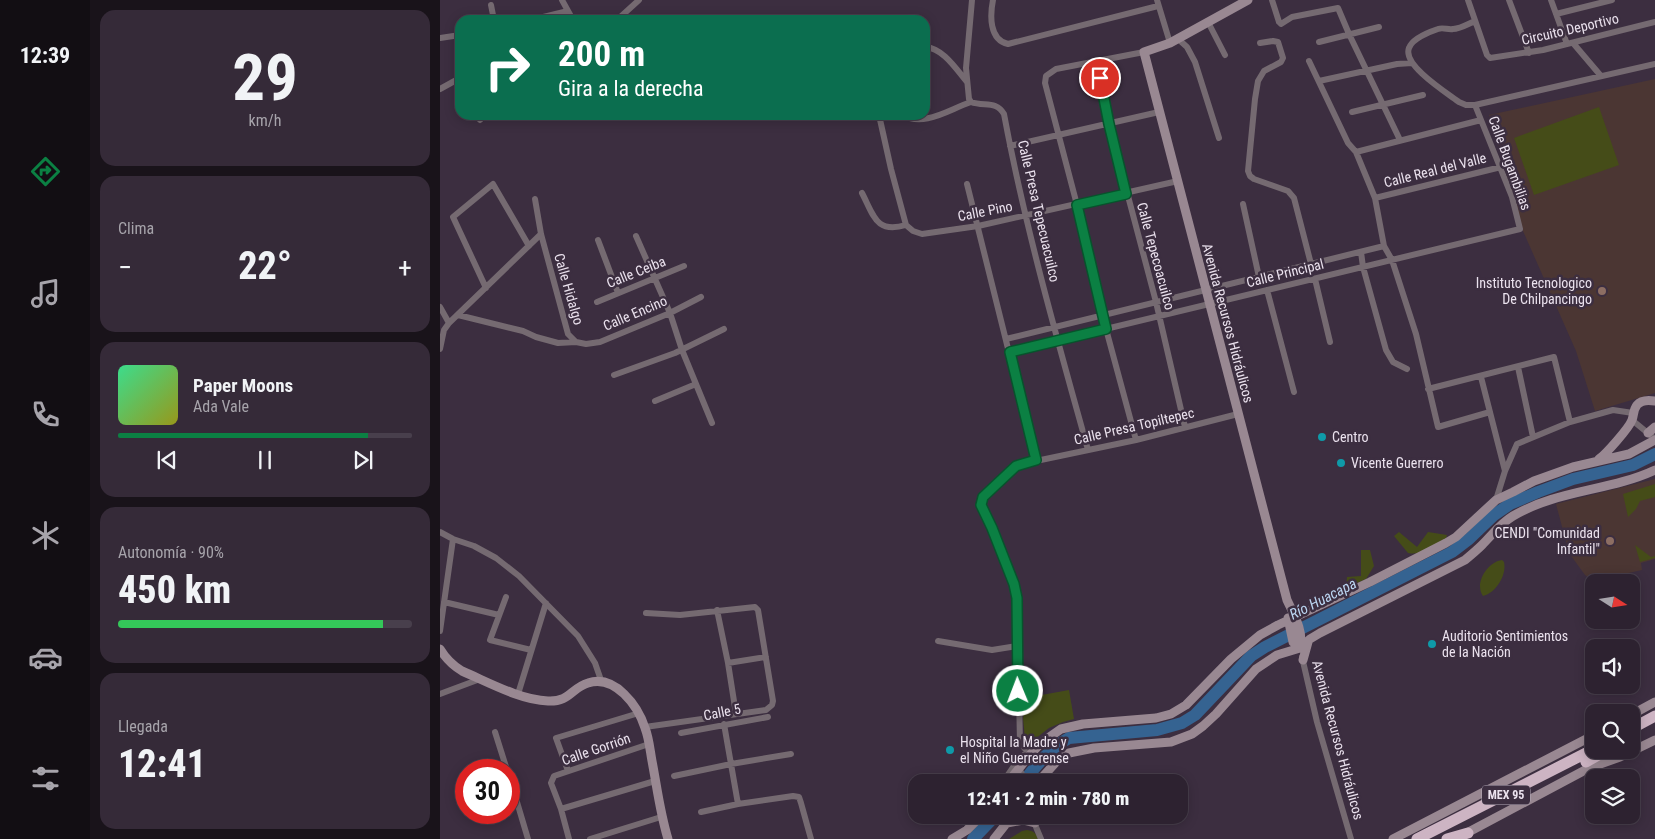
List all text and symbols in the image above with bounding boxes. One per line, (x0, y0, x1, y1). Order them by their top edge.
street label: Circuito Deportivo (1520, 10, 1620, 48)
text: 200 m (558, 34, 645, 75)
icon: right (475, 35, 540, 100)
text: 29 (232, 40, 298, 116)
text: 12:39 (20, 43, 70, 68)
pin (1079, 57, 1121, 99)
icon: arrive (1086, 64, 1114, 92)
text: Gira a la derecha (558, 76, 704, 101)
text: km/h (249, 111, 281, 130)
street label: Calle Bugambilias (1486, 114, 1534, 212)
street label: Calle Presa Tepecuacuilco (1015, 139, 1063, 283)
street label: Calle Real del Valle (1382, 149, 1488, 190)
icon: directions (28, 154, 63, 189)
street label: Calle Pino (956, 198, 1014, 224)
street label: Calle Tepecoacuilco (1134, 201, 1178, 311)
text: Clima (118, 219, 154, 238)
street label: Avenida Recursos Hidráulicos (1199, 242, 1257, 404)
text: 22° (238, 244, 292, 288)
text: − (118, 251, 132, 284)
text: + (398, 251, 412, 284)
street label: Calle Hidalgo (551, 251, 587, 327)
street label: Calle Ceiba (604, 253, 668, 291)
street label: Calle Principal (1245, 256, 1325, 290)
place label: Instituto Tecnologico De Chilpancingo (1476, 275, 1592, 307)
icon: music (28, 276, 63, 311)
marker: Instituto Tecnologico De Chilpancingo (1596, 285, 1608, 297)
street label: Calle Encino (601, 292, 669, 334)
text: Paper Moons (193, 374, 293, 397)
icon: phone (28, 397, 63, 432)
text: Ada Vale (193, 397, 249, 416)
street label: Calle Presa Topiltepec (1072, 404, 1196, 448)
place label: Centro (1332, 429, 1369, 445)
marker: Centro (1316, 431, 1328, 443)
icon: previous (153, 446, 181, 474)
icon: pause (251, 446, 279, 474)
icon: next (349, 446, 377, 474)
place label: Vicente Guerrero (1351, 455, 1444, 471)
marker: Vicente Guerrero (1335, 457, 1347, 469)
icon: climate (28, 518, 63, 553)
place label: CENDI "Comunidad Infantil" (1494, 525, 1600, 557)
marker: CENDI "Comunidad Infantil" (1604, 535, 1616, 547)
text: Autonomía · 90% (118, 543, 224, 562)
text: 450 km (118, 568, 231, 612)
water label: Río Huacapa (1287, 574, 1360, 624)
north arrow (1585, 574, 1640, 629)
map controls (1585, 574, 1640, 824)
place label: Auditorio Sentimientos de la Nación (1442, 628, 1568, 660)
marker: Auditorio Sentimientos de la Nación (1426, 638, 1438, 650)
button: sound (1585, 639, 1640, 694)
icon: car (28, 640, 63, 675)
street label: Avenida Recursos Hidráulicos (1309, 659, 1367, 821)
position arrow (991, 664, 1043, 716)
street label: Calle 5 (702, 701, 742, 723)
button: search (1585, 704, 1640, 759)
text: Llegada (118, 717, 168, 736)
street label: Calle Gorrión (559, 730, 633, 768)
place label: Hospital la Madre y el Niño Guerrerense (960, 734, 1069, 766)
text: 12:41 (118, 742, 206, 786)
marker: Hospital la Madre y el Niño Guerrerense (944, 744, 956, 756)
speed limit sign: 30 (455, 759, 520, 824)
icon: filters (28, 761, 63, 796)
button: layers (1585, 769, 1640, 824)
road number: MEX 95 (1482, 786, 1530, 804)
text: 12:41 · 2 min · 780 m (967, 787, 1129, 810)

